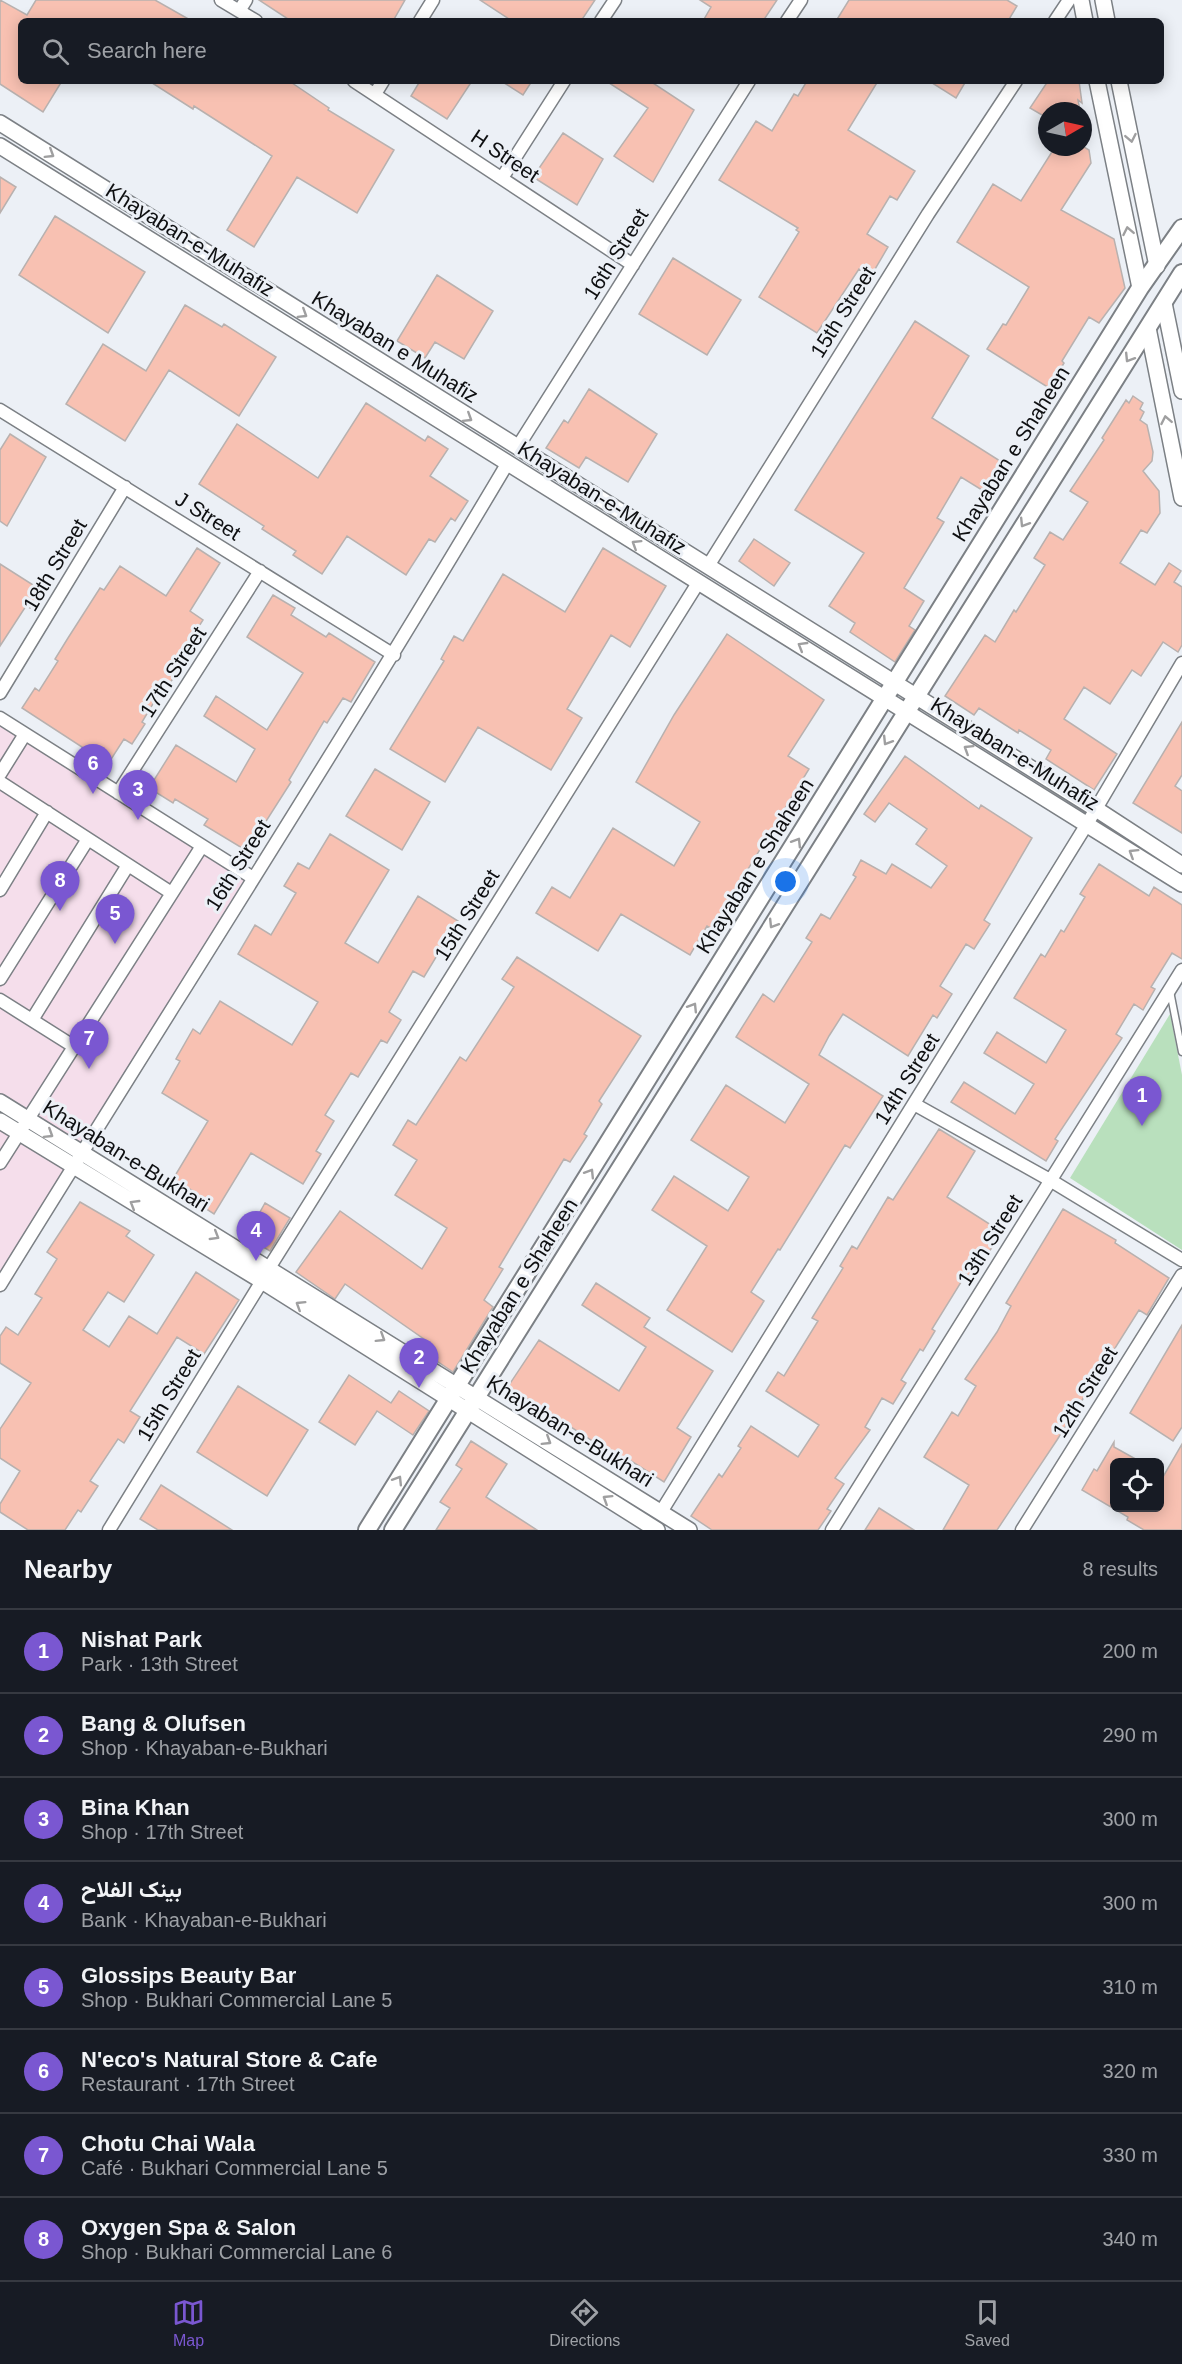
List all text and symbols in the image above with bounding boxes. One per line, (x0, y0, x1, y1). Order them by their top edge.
search box (18, 18, 1164, 84)
icon: search (39, 35, 72, 68)
text: Search here (87, 38, 207, 63)
north arrow (1038, 102, 1092, 156)
street label: H Street (467, 125, 544, 187)
one-way arrow (1124, 133, 1137, 143)
one-way arrow (43, 147, 54, 158)
street label: Khayaban-e-Muhafiz (102, 178, 279, 301)
street label: 16th Street (579, 204, 653, 303)
one-way arrow (1122, 226, 1135, 236)
street label: 15th Street (806, 262, 880, 361)
street label: Khayaban e Muhafiz (308, 286, 483, 407)
one-way arrow (297, 307, 308, 318)
one-way arrow (1124, 352, 1136, 362)
street label: Khayaban e Shaheen (947, 362, 1074, 545)
one-way arrow (462, 411, 473, 422)
one-way arrow (1160, 415, 1173, 425)
street label: Khayaban-e-Muhafiz (514, 436, 691, 559)
street label: J Street (171, 487, 245, 545)
street label: 18th Street (18, 515, 91, 615)
one-way arrow (1021, 516, 1032, 527)
one-way arrow (632, 540, 642, 552)
street label: 17th Street (135, 622, 210, 721)
one-way arrow (798, 642, 808, 654)
street label: Khayaban-e-Muhafiz (927, 692, 1104, 815)
one-way arrow (883, 735, 895, 745)
pin: 6 (74, 744, 112, 794)
one-way arrow (963, 745, 974, 756)
pin: 3 (118, 770, 158, 820)
street label: Khayaban e Shaheen (691, 774, 818, 957)
street label: 16th Street (201, 815, 275, 914)
one-way arrow (789, 837, 800, 848)
one-way arrow (1128, 849, 1139, 860)
pin: 8 (40, 862, 80, 911)
street label: 15th Street (430, 865, 504, 964)
your location (771, 867, 800, 896)
pin: 5 (96, 894, 134, 944)
one-way arrow (768, 918, 780, 928)
one-way arrow (686, 1003, 698, 1013)
pin: 7 (70, 1020, 109, 1069)
street label: 14th Street (870, 1029, 944, 1128)
pin: 1 (1122, 1076, 1162, 1126)
street label: Khayaban-e-Bukhari (39, 1095, 214, 1216)
one-way arrow (42, 1127, 53, 1138)
one-way arrow (583, 1169, 595, 1179)
street label: 13th Street (953, 1190, 1027, 1289)
street label: Khayaban e Shaheen (455, 1194, 582, 1377)
one-way arrow (130, 1200, 140, 1211)
pin: 4 (236, 1212, 276, 1261)
one-way arrow (209, 1228, 220, 1239)
one-way arrow (296, 1301, 306, 1313)
one-way arrow (375, 1331, 386, 1342)
pin: 2 (400, 1338, 438, 1388)
street label: 12th Street (1048, 1342, 1122, 1441)
street label: 15th Street (132, 1345, 205, 1445)
street label: Khayaban-e-Bukhari (483, 1370, 658, 1491)
one-way arrow (540, 1434, 551, 1445)
map controls (1110, 1458, 1164, 1512)
button: locate (1110, 1458, 1164, 1512)
one-way arrow (391, 1476, 402, 1487)
one-way arrow (603, 1495, 614, 1506)
text: Nearby (24, 1554, 112, 1584)
text: 8 results (1082, 1558, 1158, 1580)
text: Nishat Park (81, 1627, 202, 1652)
text: 1 (38, 1640, 49, 1662)
text: 200 m (1102, 1640, 1158, 1662)
text: Park · 13th Street (81, 1653, 238, 1675)
text: Bang & Olufsen (81, 1711, 246, 1736)
text: 2 (38, 1724, 49, 1746)
text: 290 m (1102, 1724, 1158, 1746)
text: Shop · Khayaban-e-Bukhari (81, 1737, 328, 1759)
text: Bina Khan (81, 1795, 190, 1820)
text: 3 (38, 1808, 49, 1830)
text: 300 m (1102, 1808, 1158, 1830)
text: Shop · 17th Street (81, 1821, 243, 1843)
text: بینک الفلاح (81, 1877, 182, 1902)
text: 4 (38, 1892, 49, 1914)
text: 300 m (1102, 1892, 1158, 1914)
text: Bank · Khayaban-e-Bukhari (81, 1909, 327, 1931)
text: Glossips Beauty Bar (81, 1963, 296, 1988)
text: 5 (38, 1976, 49, 1998)
text: 310 m (1102, 1976, 1158, 1998)
text: Shop · Bukhari Commercial Lane 5 (81, 1989, 392, 2011)
text: N'eco's Natural Store & Cafe (81, 2047, 378, 2072)
text: 6 (38, 2060, 49, 2082)
text: 320 m (1102, 2060, 1158, 2082)
text: Restaurant · 17th Street (81, 2073, 294, 2095)
text: Chotu Chai Wala (81, 2131, 255, 2156)
text: 7 (38, 2144, 49, 2166)
text: 330 m (1102, 2144, 1158, 2166)
text: Café · Bukhari Commercial Lane 5 (81, 2157, 388, 2179)
text: Oxygen Spa & Salon (81, 2215, 296, 2240)
text: 8 (38, 2228, 49, 2250)
text: 340 m (1102, 2228, 1158, 2250)
text: Shop · Bukhari Commercial Lane 6 (81, 2241, 392, 2263)
tab: Map (172, 2296, 205, 2350)
tab: Directions (549, 2296, 620, 2350)
tab: Saved (965, 2296, 1010, 2350)

